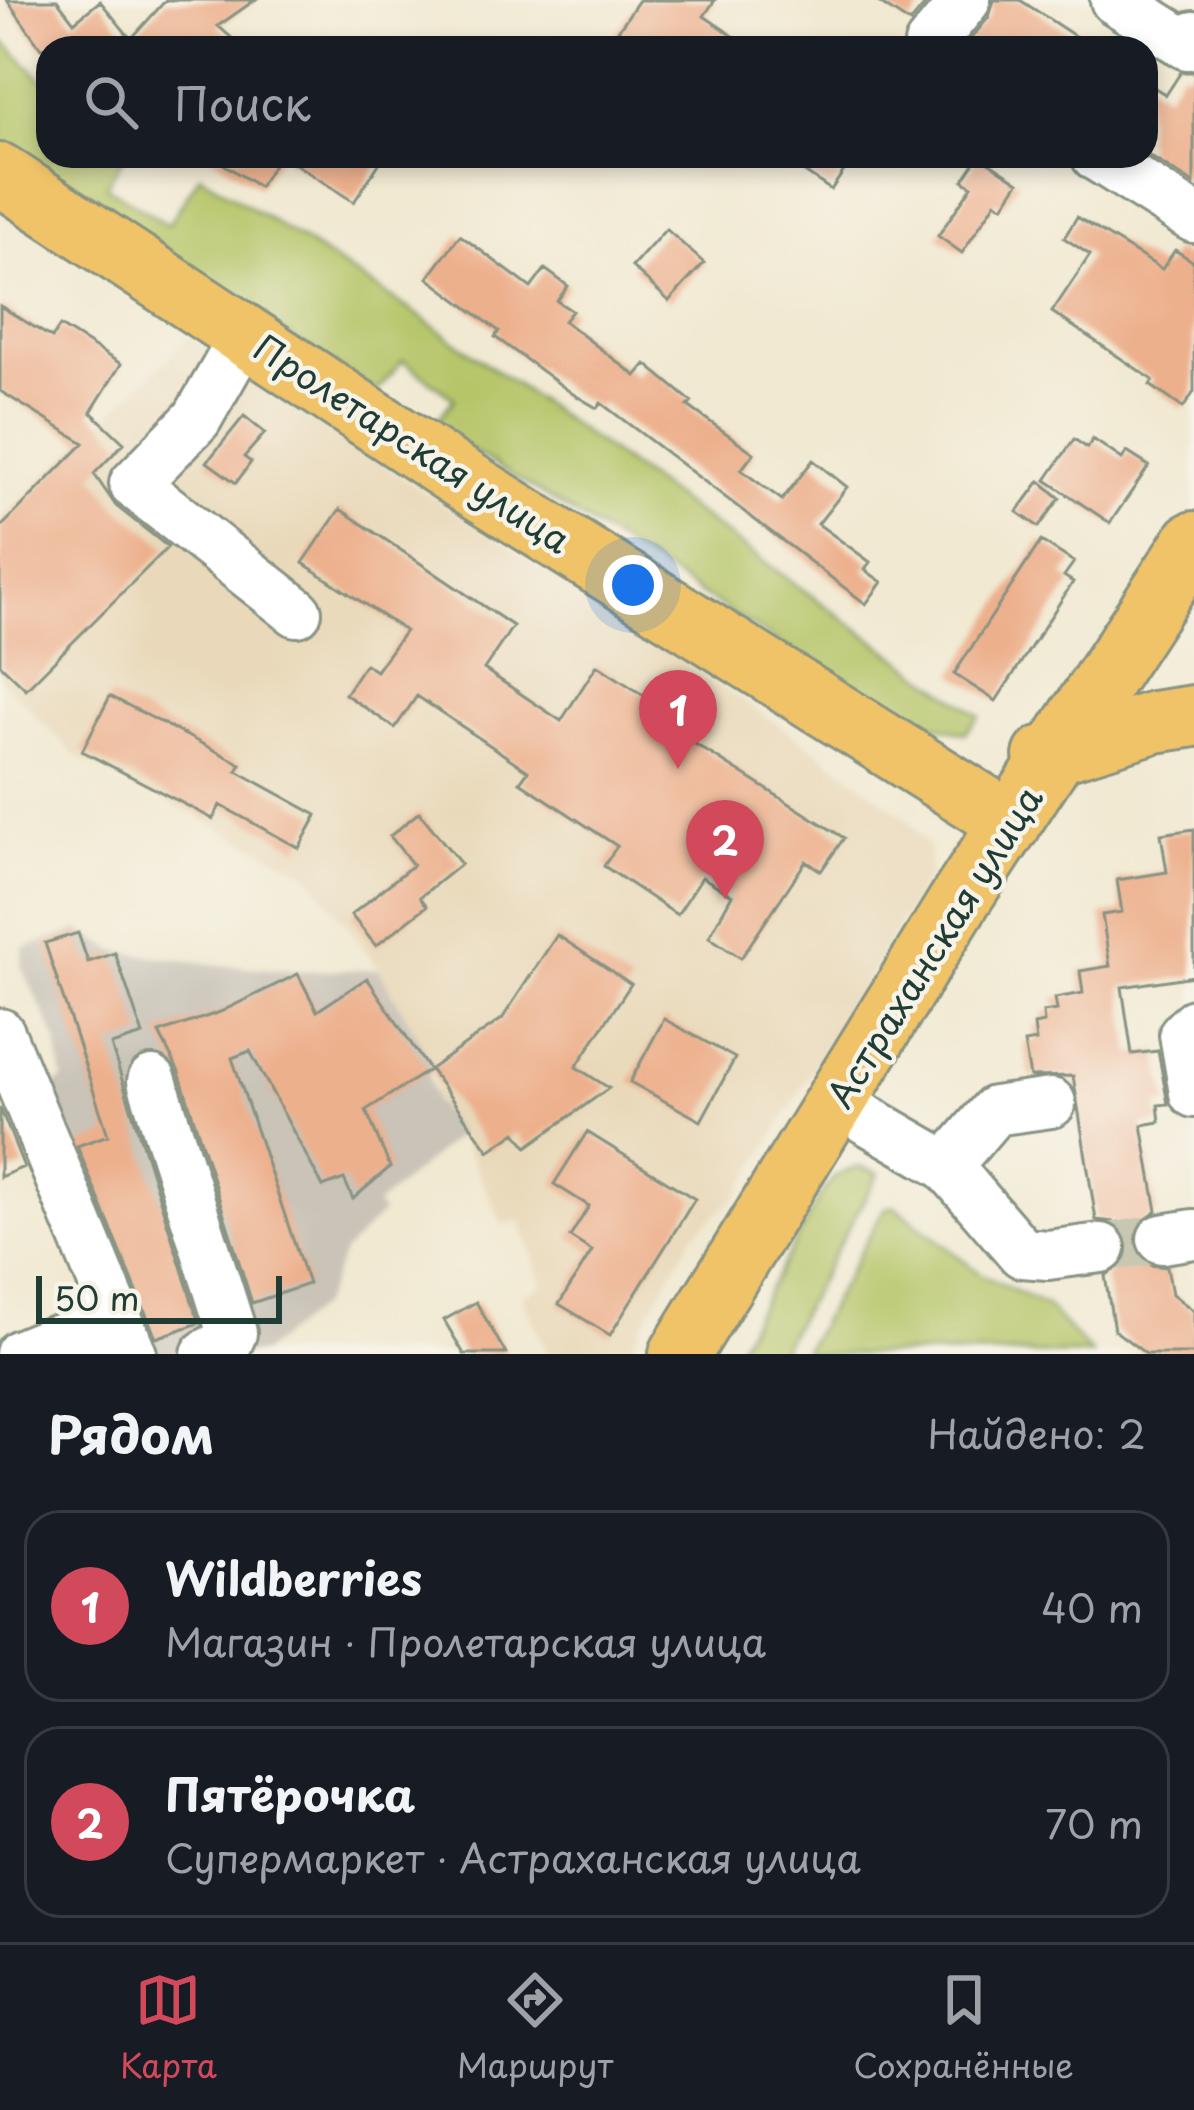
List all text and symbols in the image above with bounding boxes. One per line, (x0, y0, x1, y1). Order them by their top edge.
search box (36, 36, 1158, 168)
text: Поиск (174, 68, 311, 136)
icon: search (78, 69, 144, 135)
street label: Пролетарская улица (244, 320, 582, 565)
your location (603, 555, 663, 615)
pin: 1 (639, 670, 717, 769)
street label: Астраханская улица (812, 774, 1055, 1117)
pin: 2 (686, 800, 764, 899)
scale bar (36, 1270, 282, 1323)
text: 50 m (54, 1272, 140, 1322)
text: Рядом (48, 1394, 214, 1471)
text: Найдено: 2 (927, 1403, 1146, 1462)
text: Wildberries (165, 1543, 422, 1611)
text: 1 (81, 1577, 99, 1636)
text: 40 m (1041, 1577, 1143, 1636)
text: Магазин · Пролетарская улица (165, 1611, 766, 1670)
text: Пятёрочка (165, 1759, 415, 1827)
text: 2 (76, 1793, 104, 1852)
text: 70 m (1045, 1793, 1143, 1852)
text: Супермаркет · Астраханская улица (165, 1827, 861, 1886)
tab: Карта (120, 1967, 217, 2089)
tab: Маршрут (457, 1967, 613, 2089)
tab: Сохранённые (853, 1967, 1074, 2089)

